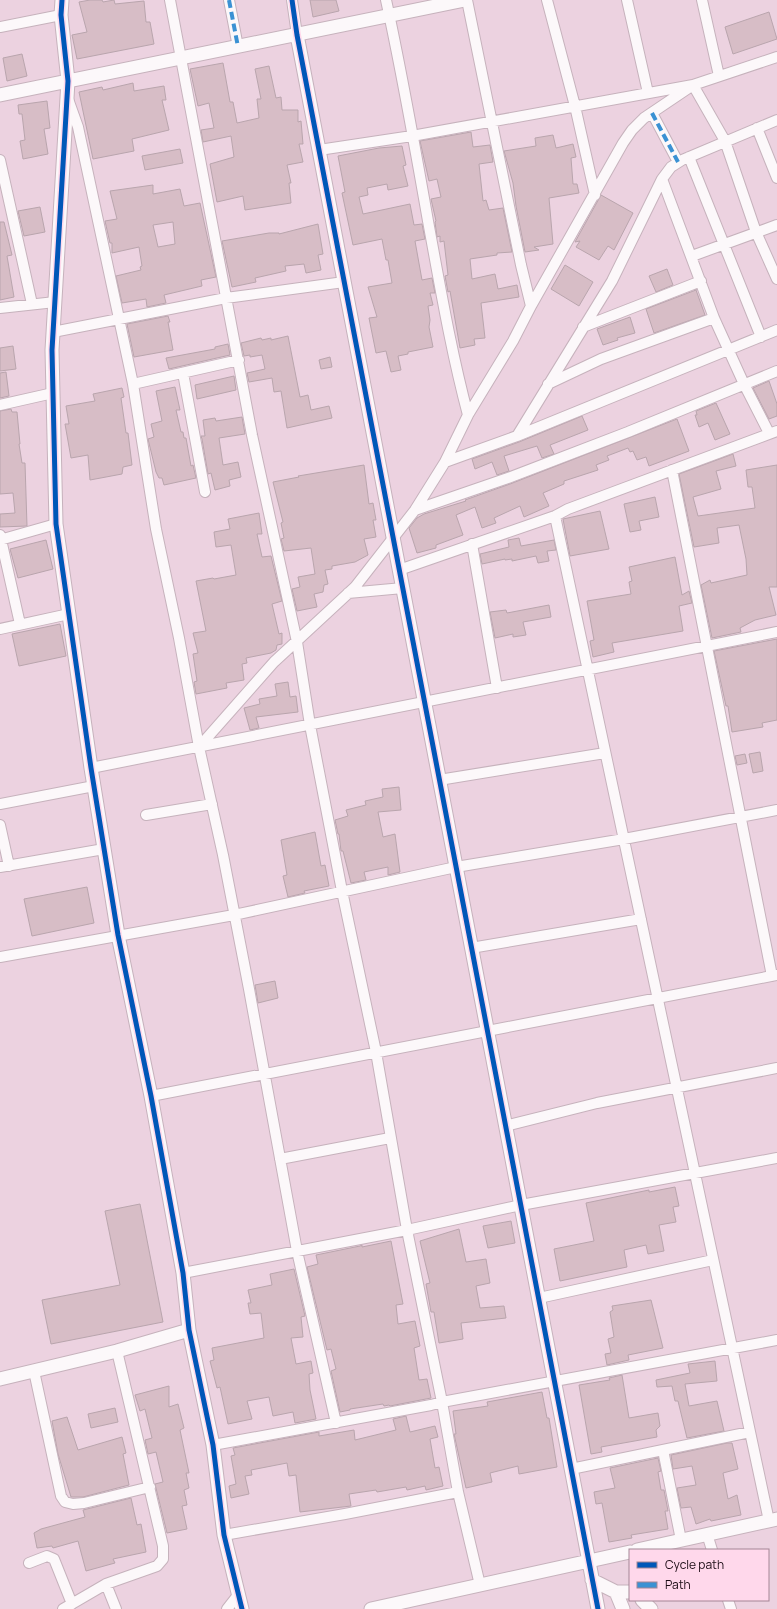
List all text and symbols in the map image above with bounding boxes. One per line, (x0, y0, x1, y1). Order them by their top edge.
legend (629, 1549, 769, 1601)
text: Cycle path (665, 1556, 724, 1573)
text: Path (665, 1576, 691, 1593)

